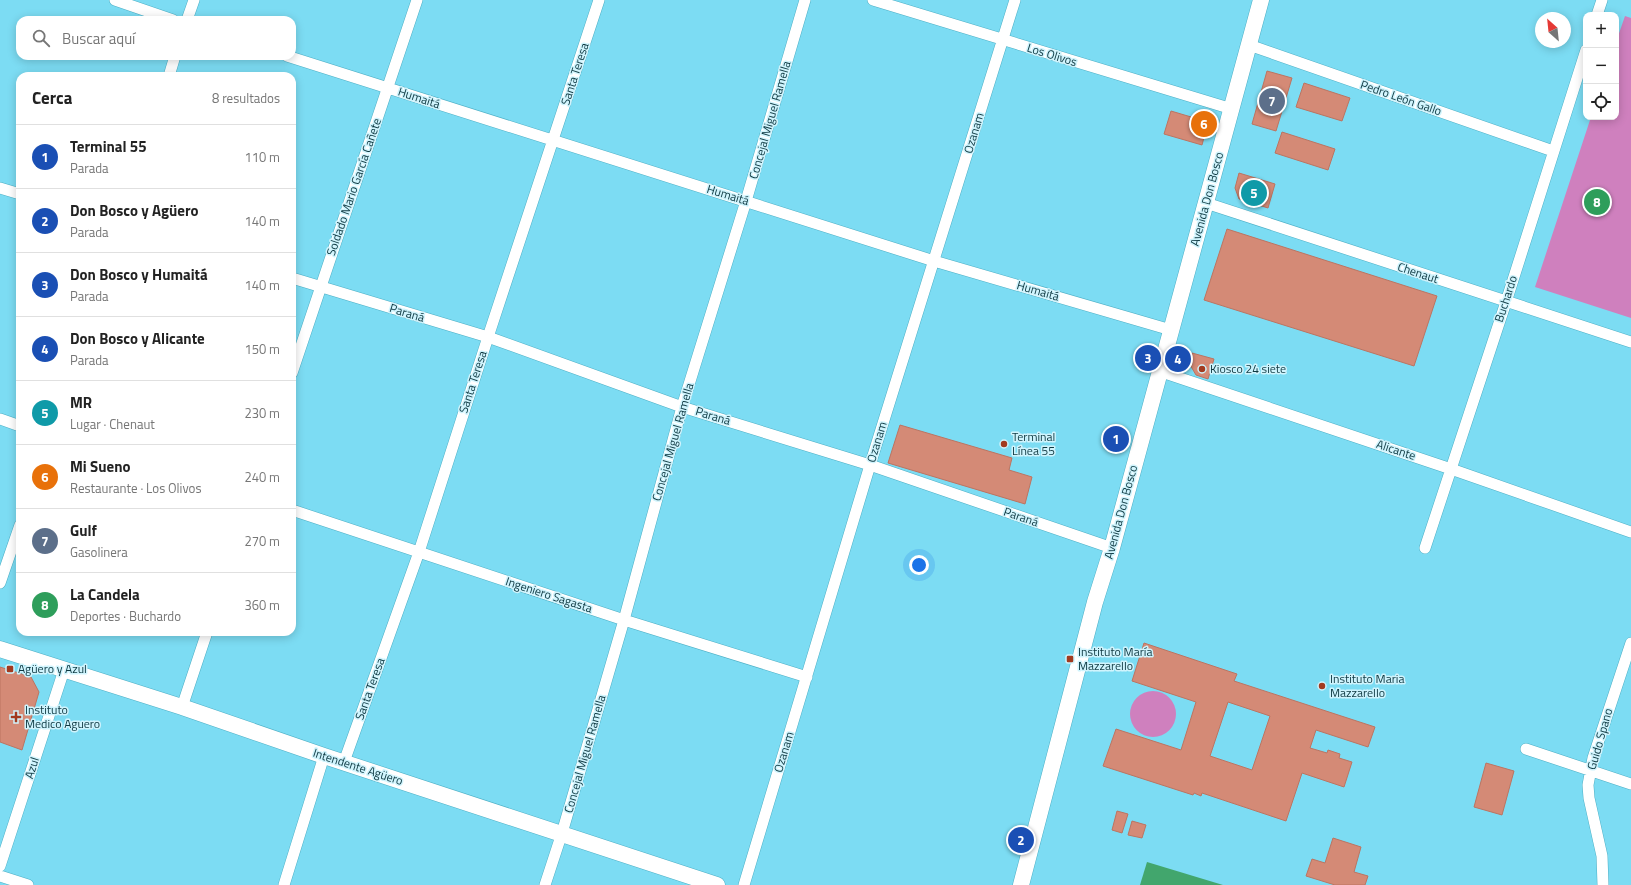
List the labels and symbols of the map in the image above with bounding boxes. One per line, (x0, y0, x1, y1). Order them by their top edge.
north arrow (1535, 12, 1571, 48)
street label: Los Olivos (1025, 38, 1080, 71)
street label: Santa Teresa (555, 40, 594, 108)
street label: Concejal Miguel Ramella (744, 58, 795, 181)
street label: Pedro León Gallo (1358, 75, 1444, 120)
street label: Humaitá (396, 82, 443, 113)
pin: 7 (1259, 86, 1285, 116)
pin: 6 (1191, 109, 1217, 139)
street label: Ozanam (958, 110, 989, 156)
street label: Soldado Mario García Cañete (321, 115, 386, 258)
street label: Avenida Don Bosco (1185, 150, 1228, 248)
pin: 5 (1241, 178, 1267, 208)
street label: Humaitá (705, 179, 752, 210)
pin: 8 (1584, 187, 1610, 217)
street label: Chenaut (1395, 257, 1442, 288)
street label: Buchardo (1489, 273, 1522, 325)
street label: Humaitá (1015, 275, 1062, 306)
street label: Paraná (387, 298, 427, 327)
pin: 3 (1135, 343, 1161, 373)
pin: 4 (1165, 344, 1191, 374)
street label: Santa Teresa (453, 348, 492, 416)
place label: Kiosco 24 siete (1210, 359, 1286, 378)
marker: Kiosco 24 siete (1197, 364, 1207, 374)
street label: Concejal Miguel Ramella (647, 380, 698, 503)
street label: Paraná (693, 401, 733, 430)
street label: Ozanam (861, 419, 892, 465)
pin: 1 (1103, 424, 1129, 454)
place label: Terminal Línea 55 (1012, 427, 1055, 460)
street label: Alicante (1374, 434, 1418, 465)
marker: Terminal Línea 55 (999, 439, 1009, 449)
street label: Avenida Don Bosco (1099, 463, 1142, 561)
street label: Paraná (1001, 502, 1041, 531)
your location (909, 555, 929, 575)
street label: Ingeniero Sagasta (503, 572, 595, 618)
place label: Instituto María Mazzarello (1078, 642, 1152, 675)
marker: Instituto María Mazzarello (1065, 654, 1075, 664)
street label: Santa Teresa (350, 655, 390, 723)
place label: Agüero y Azul (18, 659, 87, 678)
marker: Agüero y Azul (5, 664, 15, 674)
place label: Instituto Maria Mazzarello (1330, 669, 1404, 702)
marker: Instituto Maria Mazzarello (1317, 681, 1327, 691)
street label: Concejal Miguel Ramella (559, 692, 610, 815)
place label: Instituto Medico Aguero (25, 700, 100, 733)
street label: Guido Spano (1582, 706, 1617, 772)
marker: Instituto Medico Aguero (10, 711, 22, 723)
street label: Ozanam (768, 729, 799, 775)
street label: Intendente Agüero (311, 743, 406, 790)
street label: Azul (19, 755, 44, 781)
pin: 2 (1008, 825, 1034, 855)

